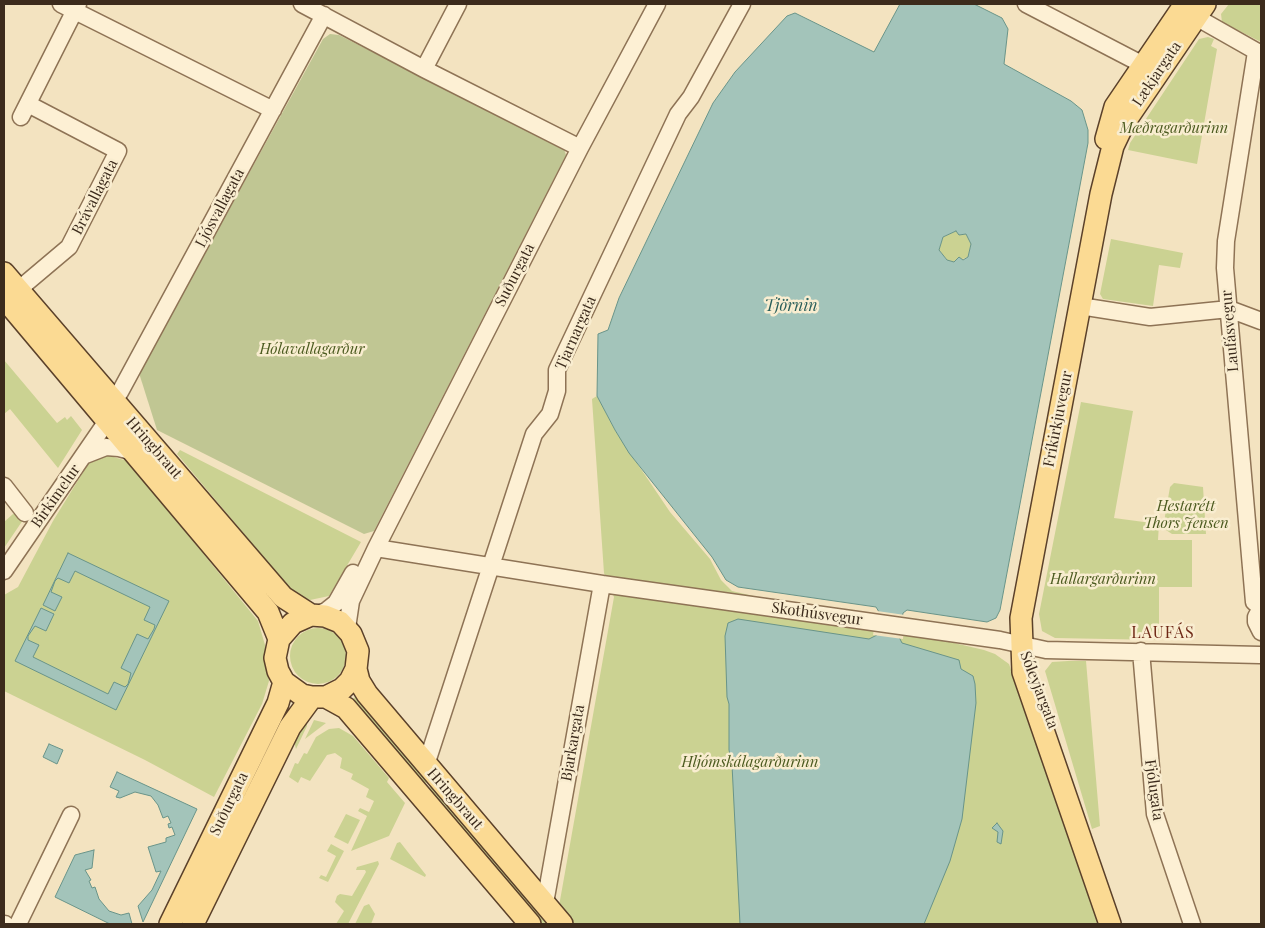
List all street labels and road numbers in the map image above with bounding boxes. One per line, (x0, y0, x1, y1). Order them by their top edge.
street label: Lækjargata (1129, 38, 1185, 110)
street label: Brávallagata (68, 156, 122, 238)
street label: Ljósvallagata (192, 166, 248, 250)
street label: Suðurgata (491, 240, 539, 310)
street label: Laufásvegur (1217, 289, 1243, 373)
street label: Tjarnargata (552, 293, 600, 373)
street label: Fríkirkjuvegur (1040, 369, 1076, 469)
street label: Hringbraut (122, 414, 186, 482)
street label: Birkimelur (28, 461, 84, 531)
street label: Skothúsvegur (770, 599, 864, 629)
street label: Sóleyjargata (1016, 649, 1062, 731)
street label: Bjarkargata (557, 703, 589, 783)
street label: Fjólugata (1141, 758, 1167, 822)
street label: Hringbraut (423, 765, 487, 833)
street label: Suðurgata (206, 769, 252, 839)

